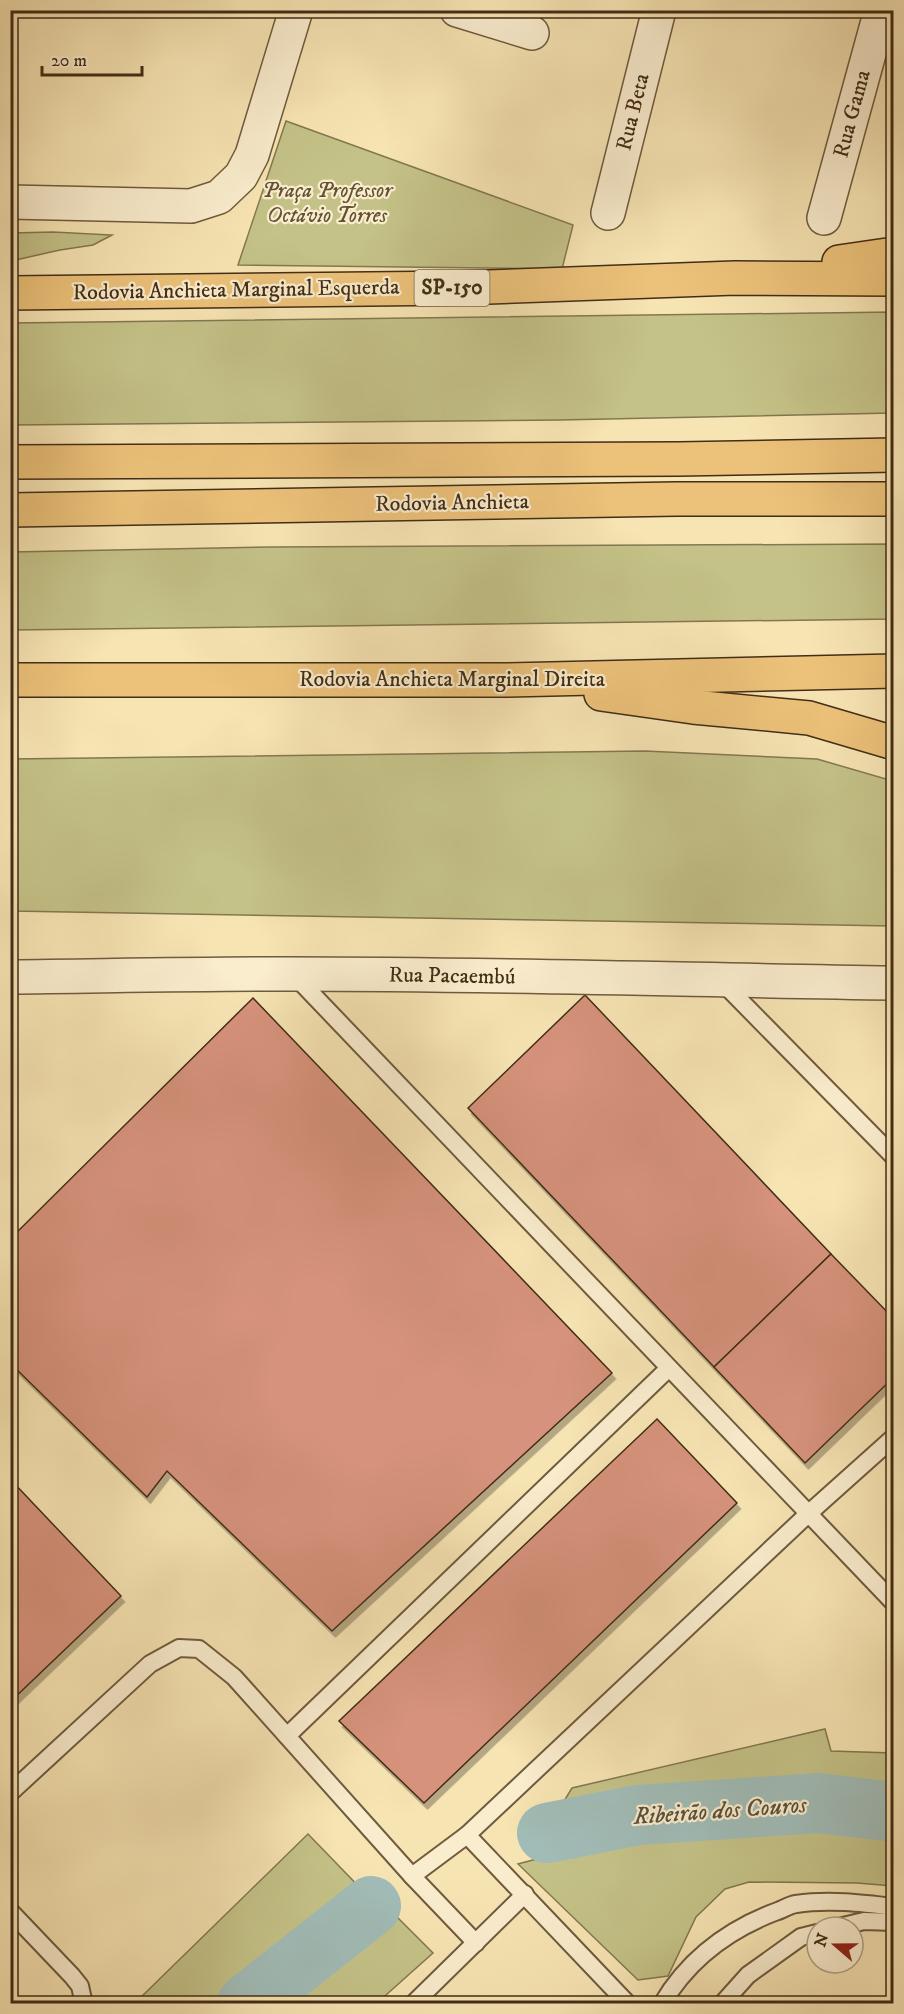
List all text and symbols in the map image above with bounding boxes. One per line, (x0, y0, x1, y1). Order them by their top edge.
scale bar (42, 39, 142, 77)
text: 20 m (51, 50, 87, 72)
street label: Rua Gama (827, 66, 877, 161)
street label: Rua Beta (610, 70, 656, 153)
park label: Praça Professor Octávio Torres (262, 177, 394, 229)
road number: SP-150 (414, 270, 490, 306)
street label: Rodovia Anchieta Marginal Esquerda (72, 274, 400, 306)
street label: Rodovia Anchieta (375, 488, 530, 518)
street label: Rodovia Anchieta Marginal Direita (299, 666, 606, 693)
street label: Rua Pacaembú (388, 961, 516, 991)
water label: Ribeirão dos Couros (631, 1790, 808, 1832)
north arrow (805, 1915, 865, 1975)
text: N (810, 1931, 833, 1950)

